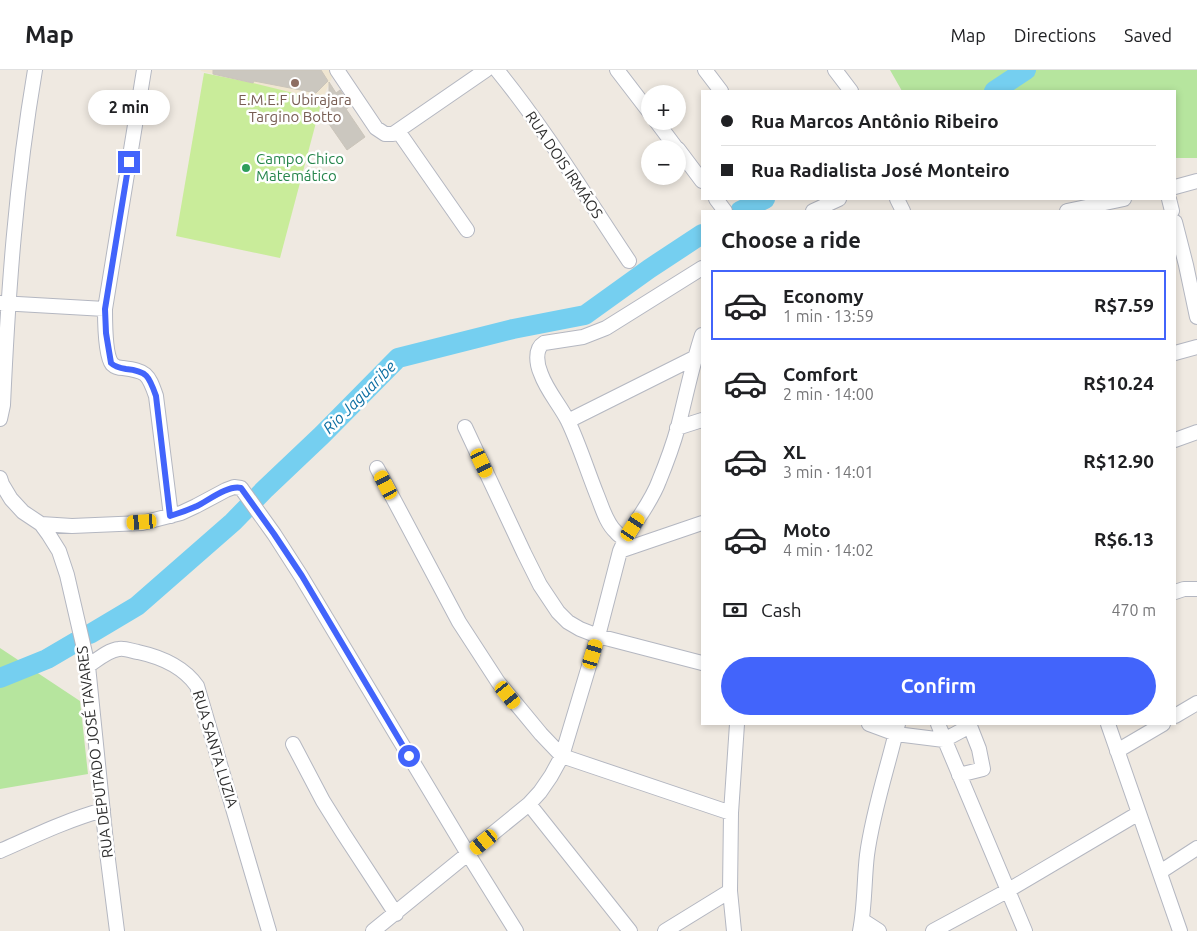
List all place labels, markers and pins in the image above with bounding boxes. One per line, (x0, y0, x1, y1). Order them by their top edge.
marker: E.M.E.F Ubirajara Targino Botto (289, 77, 301, 89)
place label: E.M.E.F Ubirajara Targino Botto (238, 91, 352, 125)
place label: Campo Chico Matemático (256, 150, 344, 184)
marker: Campo Chico Matemático (240, 162, 252, 174)

